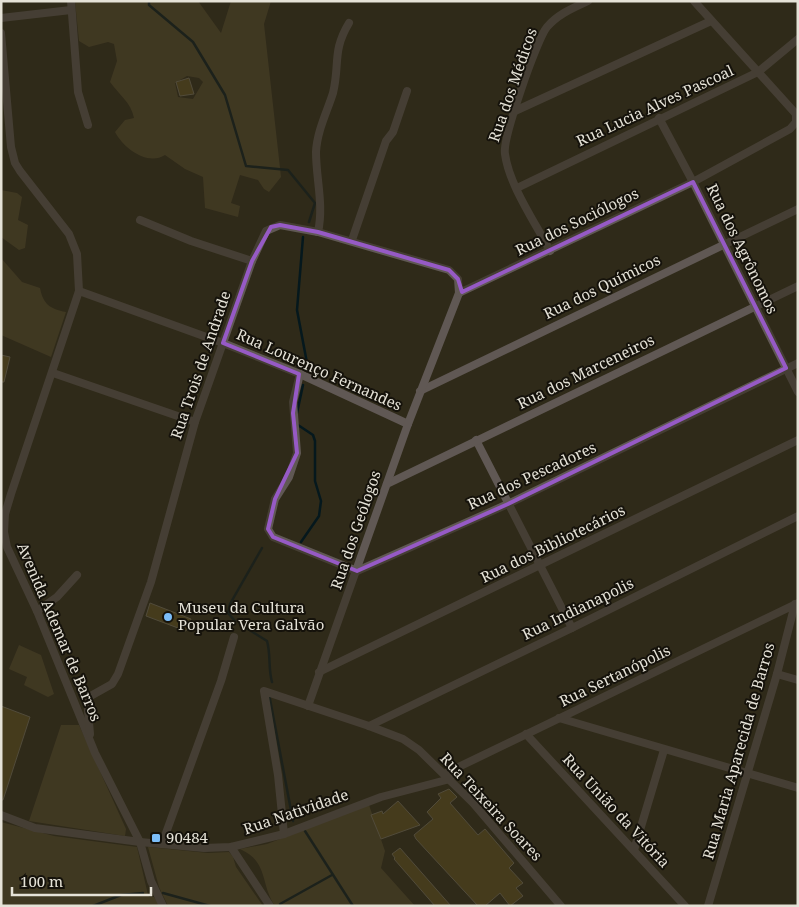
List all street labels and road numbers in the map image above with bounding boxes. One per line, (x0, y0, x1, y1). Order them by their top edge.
street label: Rua dos Médicos (483, 25, 541, 144)
street label: Rua Lucia Alves Pascoal (573, 60, 737, 150)
street label: Rua dos Agrônomos (703, 180, 783, 317)
street label: Rua dos Sociólogos (512, 182, 642, 260)
street label: Rua dos Químicos (540, 249, 663, 323)
street label: Rua Trois de Andrade (165, 288, 235, 441)
street label: Rua Lourenço Fernandes (234, 324, 405, 415)
street label: Rua dos Marceneiros (514, 329, 658, 413)
street label: Rua dos Pescadores (464, 436, 599, 514)
street label: Rua dos Geólogos (325, 467, 385, 592)
street label: Rua dos Bibliotecários (477, 499, 628, 587)
street label: Avenida Ademar de Barros (13, 539, 107, 724)
street label: Rua Indianapolis (519, 572, 637, 644)
street label: Rua Sertanópolis (556, 639, 674, 711)
street label: Rua Maria Aparecida de Barros (697, 640, 779, 861)
street label: Rua Teixeira Soares (436, 748, 547, 865)
street label: Rua União da Vitória (559, 749, 675, 872)
street label: Rua Natividade (240, 784, 351, 838)

